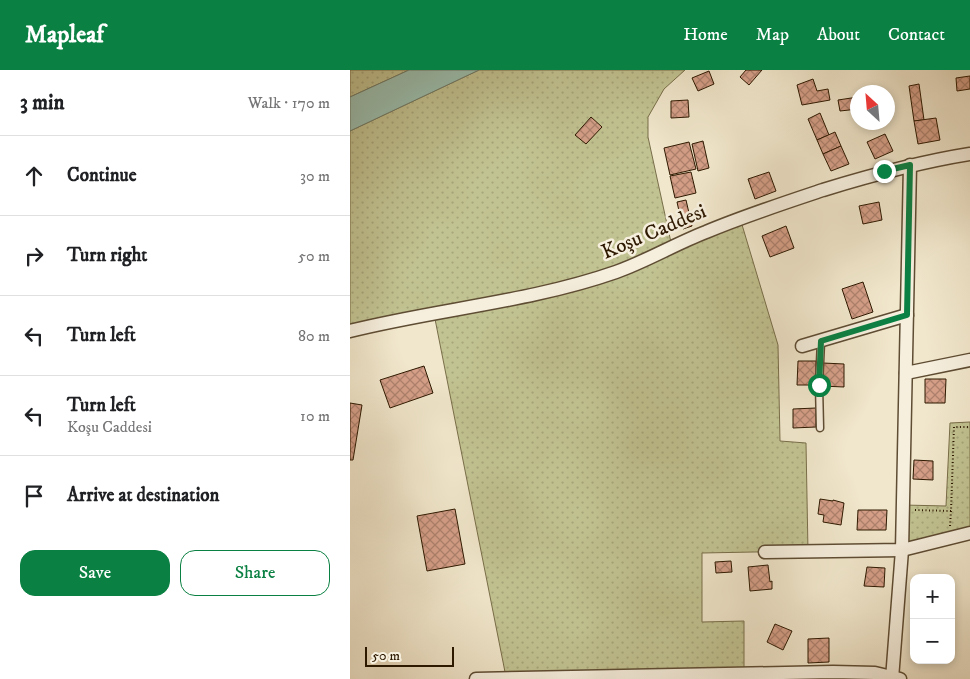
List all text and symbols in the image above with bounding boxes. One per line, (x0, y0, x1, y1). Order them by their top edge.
text: Mapleaf (25, 20, 104, 50)
text: Home (683, 24, 728, 46)
text: Map (756, 24, 789, 46)
text: About (817, 24, 860, 46)
text: Contact (888, 24, 945, 46)
north arrow (850, 85, 895, 130)
text: 3 min (20, 90, 65, 116)
text: Walk · 170 m (248, 93, 330, 113)
route end (873, 160, 896, 183)
icon: ahead (20, 162, 48, 190)
text: Continue (67, 164, 137, 187)
text: 30 m (300, 166, 330, 186)
street label: Koşu Caddesi (598, 198, 710, 266)
icon: right (20, 242, 48, 270)
text: Turn right (67, 244, 147, 267)
text: 50 m (298, 246, 330, 266)
icon: left (20, 322, 48, 350)
text: Turn left (67, 324, 136, 347)
text: 80 m (298, 326, 330, 346)
route start (808, 374, 831, 397)
text: Turn left (67, 394, 136, 417)
icon: left (20, 402, 48, 430)
text: 10 m (300, 406, 330, 426)
text: Koşu Caddesi (67, 417, 152, 437)
icon: arrive (20, 482, 48, 510)
text: Arrive at destination (67, 484, 219, 507)
button: Save (20, 550, 170, 596)
button: Share (180, 550, 330, 596)
map controls (910, 574, 955, 664)
button: + (910, 574, 955, 619)
button: − (910, 619, 955, 664)
scale bar (365, 644, 454, 667)
text: 50 m (372, 647, 400, 665)

